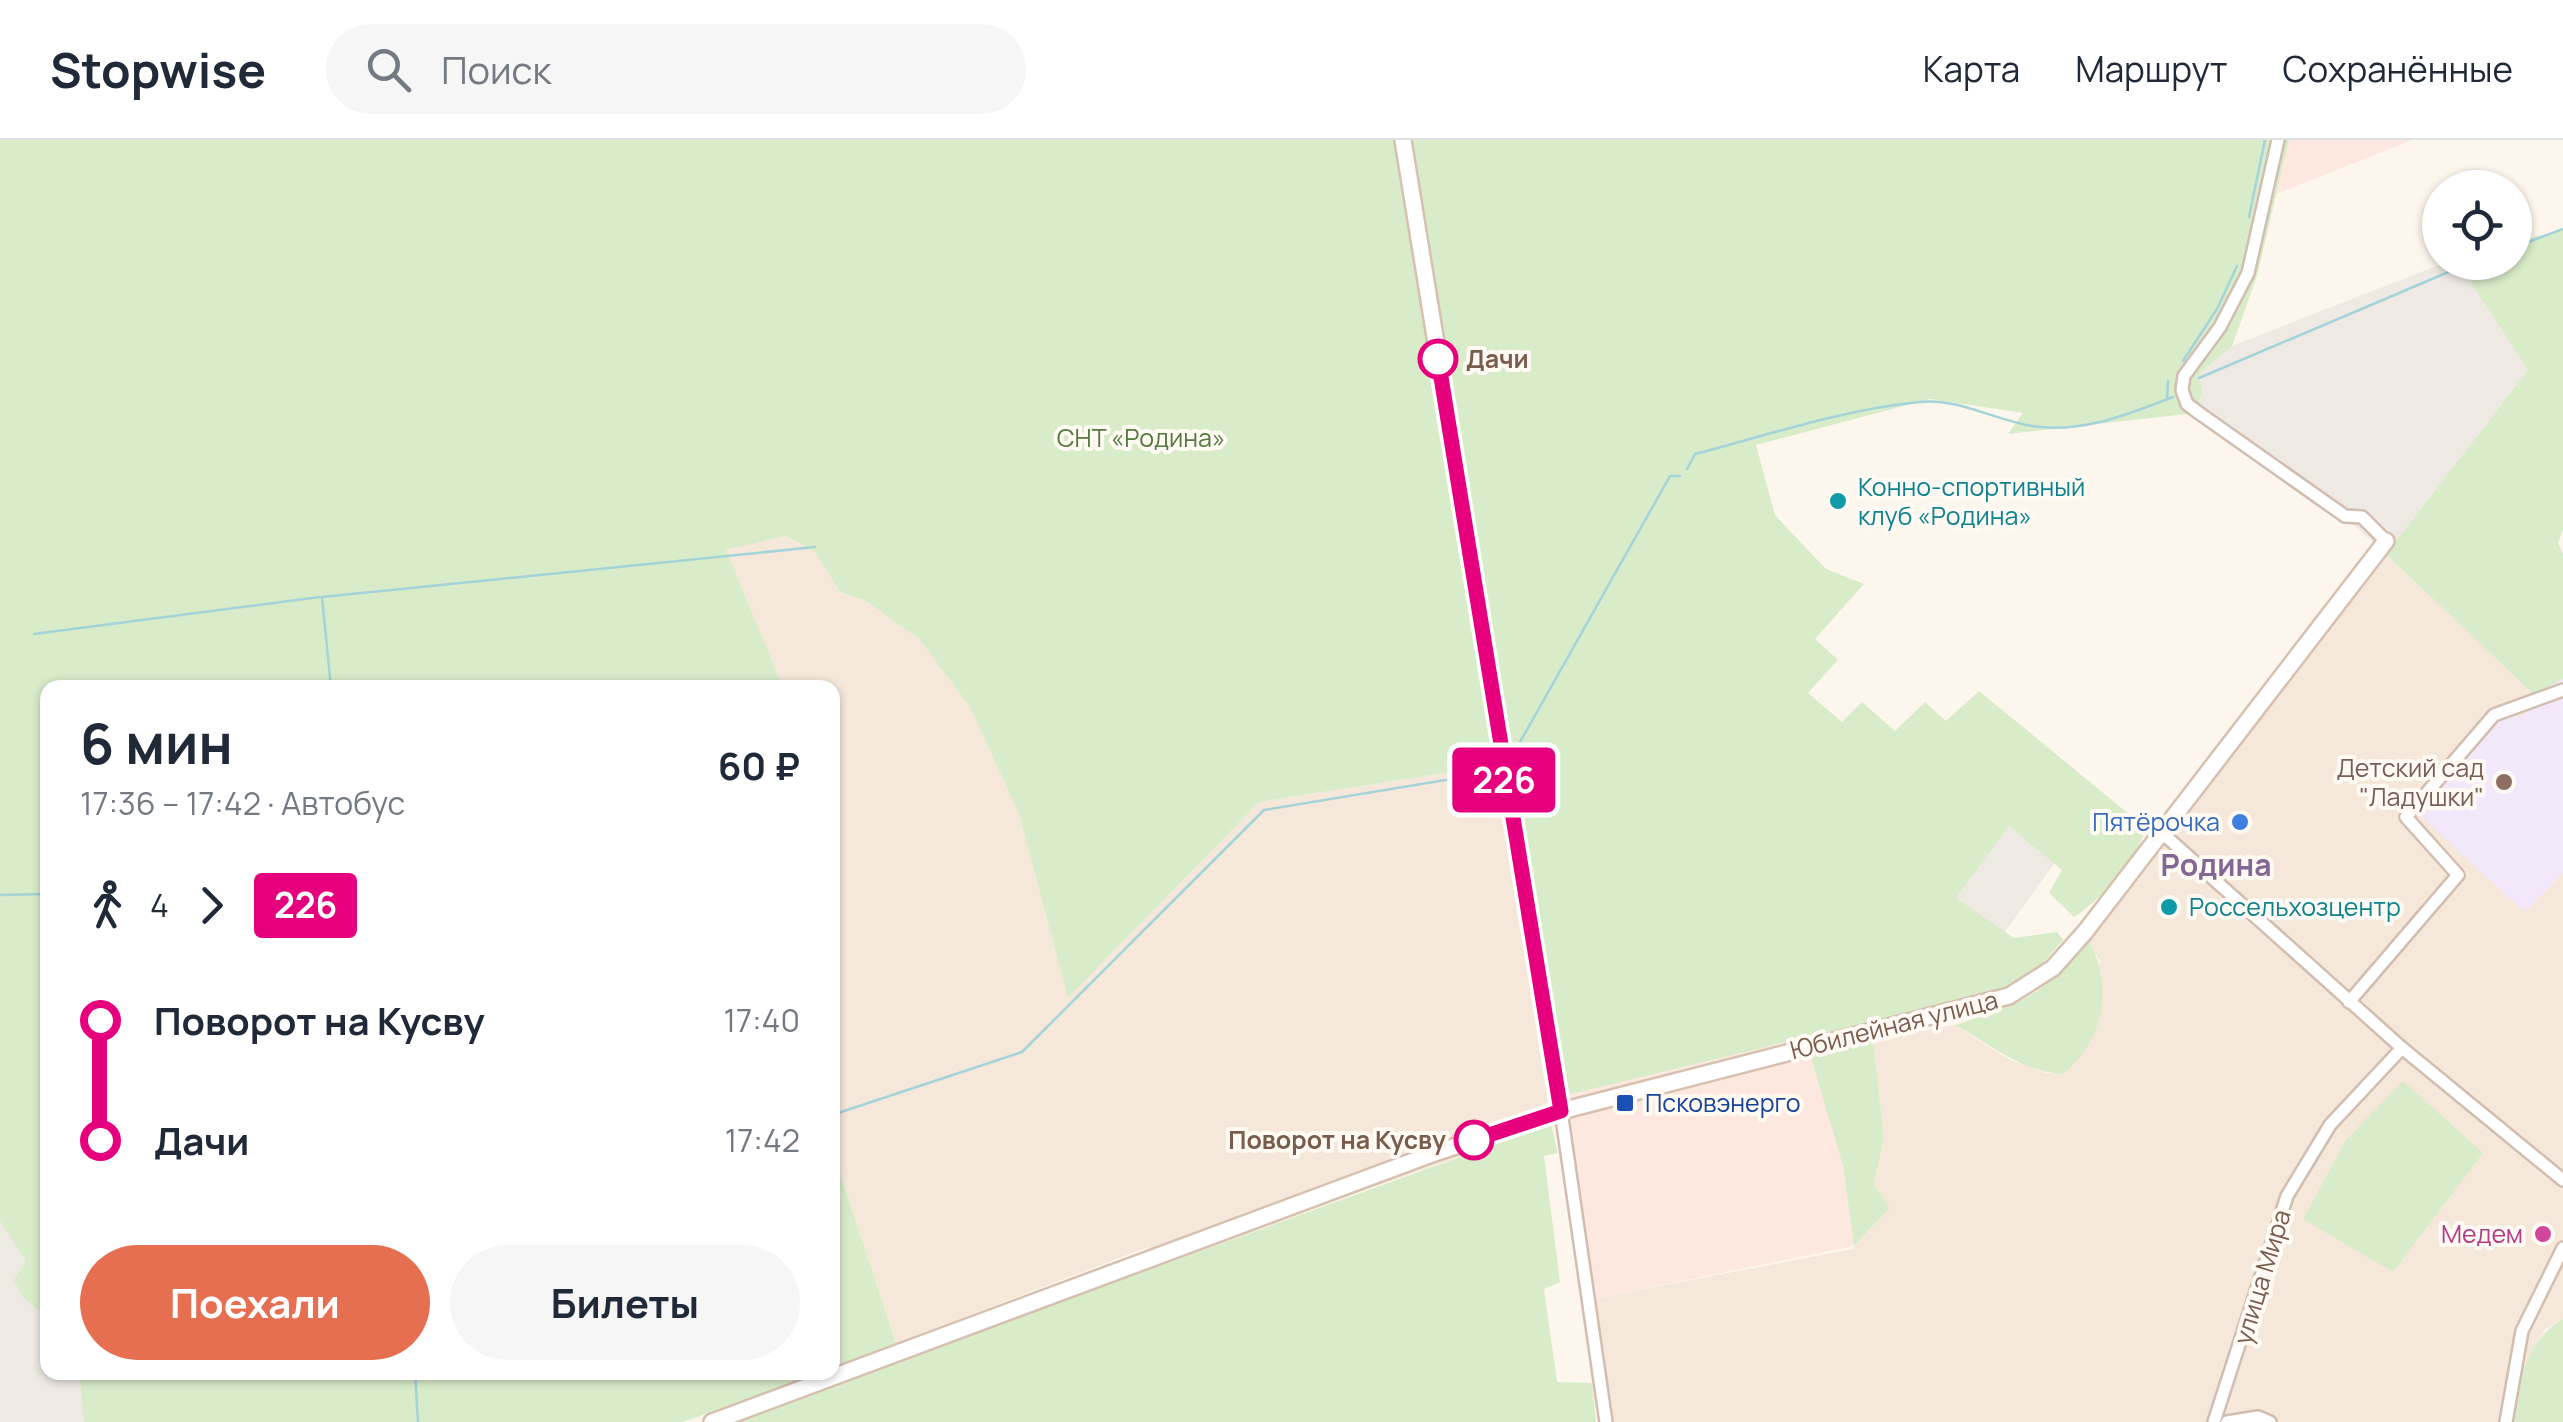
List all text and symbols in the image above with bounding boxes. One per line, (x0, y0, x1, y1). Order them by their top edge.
search box (326, 24, 1026, 114)
text: Stopwise (50, 37, 266, 102)
icon: search (361, 42, 416, 97)
text: Поиск (441, 43, 551, 95)
text: Карта (1923, 45, 2020, 93)
text: Маршрут (2075, 45, 2228, 93)
text: Сохранённые (2283, 45, 2513, 93)
map controls (2422, 170, 2532, 280)
button: locate (2422, 170, 2532, 280)
marker: Дачи (1419, 340, 1457, 378)
place label: Дачи (1466, 341, 1529, 376)
park label: СНТ «Родина» (1057, 420, 1225, 455)
place label: Конно-спортивный клуб «Родина» (1858, 469, 2085, 533)
marker: Конно-спортивный клуб «Родина» (1827, 490, 1849, 512)
text: 6 мин (80, 705, 233, 781)
text: 60 ₽ (718, 739, 800, 791)
line badge: 226 (1446, 748, 1562, 812)
place label: Детский сад "Ладушки" (2336, 750, 2484, 814)
text: 226 (1472, 756, 1536, 804)
marker: Детский сад "Ладушки" (2493, 771, 2515, 793)
text: 17:36 – 17:42 · Автобус (80, 781, 405, 825)
place label: Пятёрочка (2092, 804, 2220, 839)
marker: Пятёрочка (2229, 811, 2251, 833)
district label: Родина (2161, 844, 2271, 885)
icon: walk (80, 878, 135, 933)
icon: forward (184, 878, 239, 933)
text: 226 (274, 881, 337, 929)
text: 4 (150, 883, 169, 927)
place label: Россельхозцентр (2189, 889, 2401, 924)
marker: Россельхозцентр (2158, 896, 2180, 918)
street label: Юбилейная улица (1786, 982, 2001, 1067)
text: Поворот на Кусву (154, 994, 485, 1046)
text: 17:40 (724, 998, 800, 1042)
place label: Псковэнерго (1645, 1085, 1801, 1120)
marker: Псковэнерго (1614, 1092, 1636, 1114)
text: Дачи (154, 1114, 249, 1166)
text: 17:42 (725, 1118, 800, 1162)
marker: Поворот на Кусву (1455, 1121, 1493, 1159)
place label: Поворот на Кусву (1228, 1122, 1446, 1157)
street label: улица Мира (2224, 1205, 2299, 1349)
place label: Медем (2441, 1216, 2523, 1251)
marker: Медем (2532, 1223, 2554, 1245)
button: Поехали (80, 1245, 430, 1360)
button: Билеты (450, 1245, 800, 1360)

